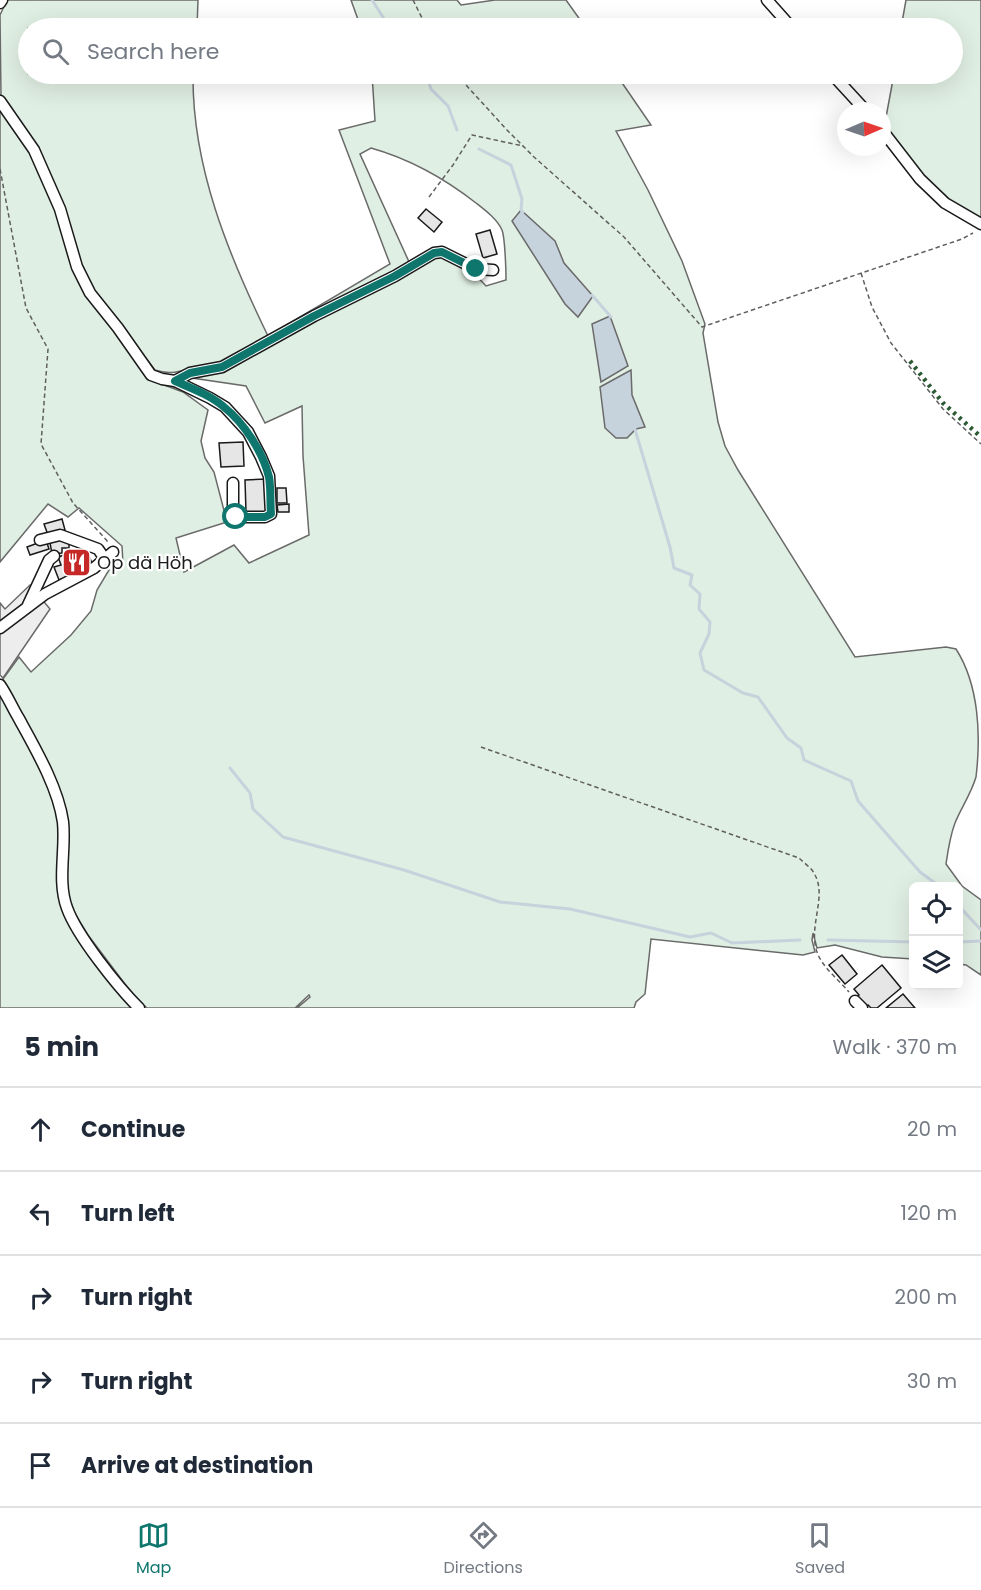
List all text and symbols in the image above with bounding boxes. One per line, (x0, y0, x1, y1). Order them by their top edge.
search box (18, 18, 963, 84)
icon: search (39, 35, 72, 68)
text: Search here (87, 36, 220, 67)
north arrow (837, 102, 891, 156)
route end (462, 255, 488, 281)
route start (222, 503, 248, 529)
restaurant icon: Op dä Höh (60, 547, 92, 579)
place label: Op dä Höh (97, 550, 193, 575)
map controls (909, 882, 963, 990)
button: locate (909, 882, 963, 936)
button: layers (909, 936, 963, 990)
text: 5 min (24, 1029, 99, 1065)
text: Walk · 370 m (833, 1033, 957, 1061)
icon: ahead (24, 1113, 57, 1146)
text: Continue (81, 1114, 185, 1145)
text: 20 m (907, 1115, 957, 1143)
icon: left (24, 1197, 57, 1230)
text: Turn left (81, 1198, 175, 1229)
text: 120 m (901, 1199, 957, 1227)
icon: right (24, 1281, 57, 1314)
text: Turn right (81, 1282, 192, 1313)
text: 200 m (894, 1283, 957, 1311)
icon: right (24, 1365, 57, 1398)
text: Turn right (81, 1366, 192, 1397)
text: 30 m (907, 1367, 957, 1395)
icon: arrive (24, 1449, 57, 1482)
text: Arrive at destination (81, 1450, 313, 1481)
tab: Map (136, 1519, 171, 1580)
tab: Directions (444, 1519, 523, 1580)
tab: Saved (795, 1519, 845, 1580)

